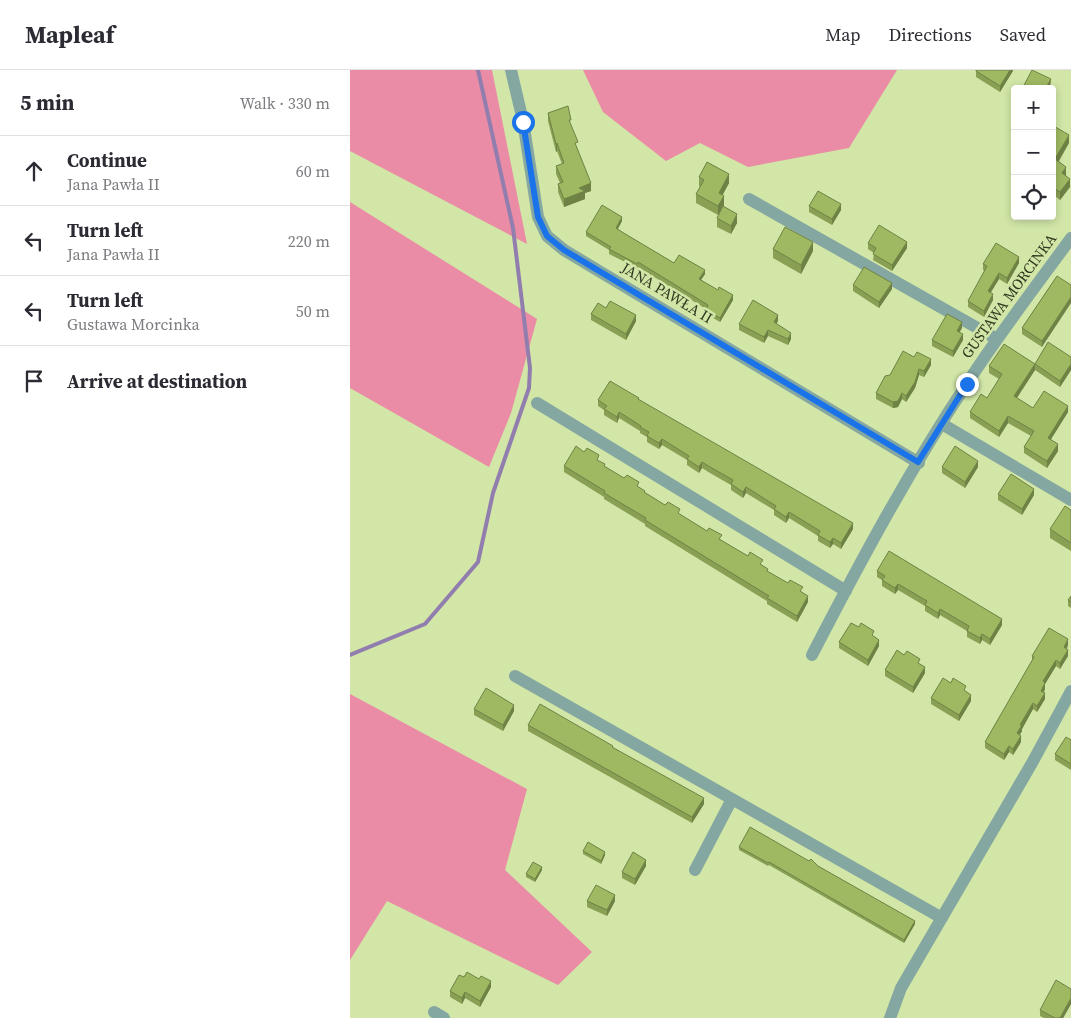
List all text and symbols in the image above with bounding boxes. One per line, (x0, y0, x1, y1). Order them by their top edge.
text: Mapleaf (25, 18, 115, 51)
text: Map (825, 22, 861, 47)
text: Directions (889, 22, 972, 47)
text: Saved (1000, 22, 1046, 47)
map controls (1011, 85, 1056, 220)
button: + (1011, 85, 1056, 130)
text: 5 min (20, 88, 75, 117)
text: Walk · 330 m (240, 92, 330, 114)
route start (512, 111, 535, 134)
button: − (1011, 130, 1056, 175)
text: Continue (67, 147, 147, 173)
icon: ahead (20, 157, 48, 185)
text: 60 m (296, 160, 330, 182)
text: Jana Pawła II (67, 173, 160, 195)
button: locate (1011, 175, 1056, 220)
text: Turn left (67, 217, 143, 243)
icon: left (20, 227, 48, 255)
street label: GUSTAWA MORCINKA (956, 229, 1061, 362)
text: 220 m (288, 230, 330, 252)
text: Jana Pawła II (67, 243, 160, 265)
street label: JANA PAWŁA II (617, 257, 717, 328)
text: Turn left (67, 287, 143, 313)
icon: left (20, 297, 48, 325)
text: 50 m (296, 300, 330, 322)
text: Gustawa Morcinka (67, 313, 200, 335)
icon: arrive (20, 367, 48, 395)
text: Arrive at destination (67, 368, 247, 394)
route end (956, 373, 979, 396)

